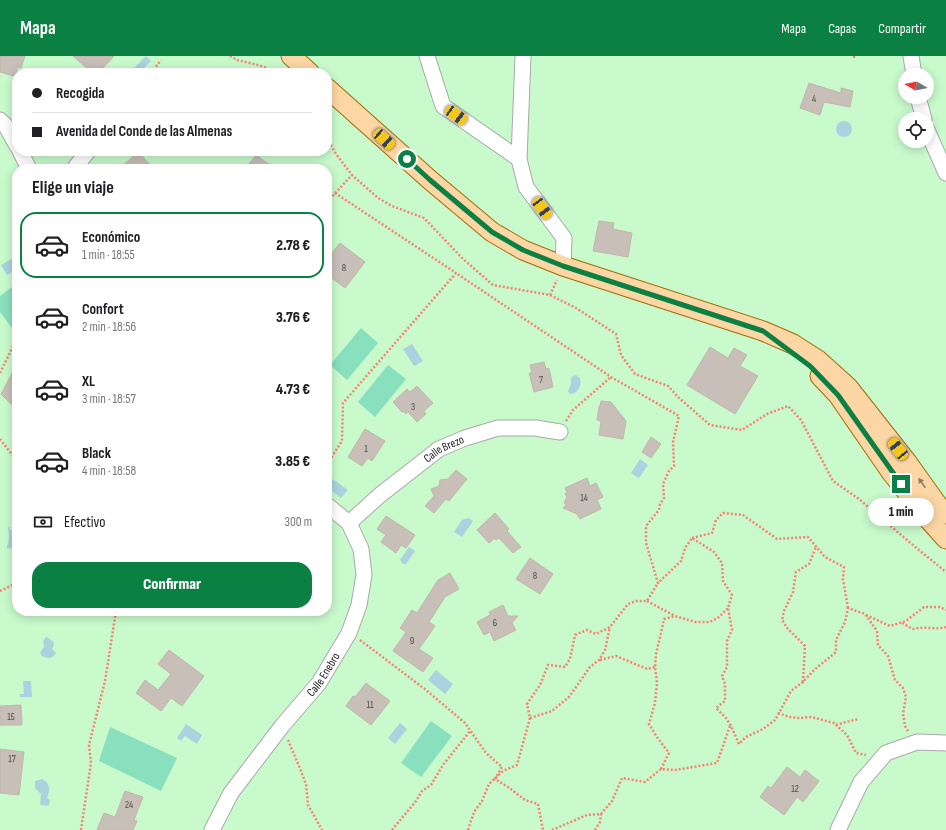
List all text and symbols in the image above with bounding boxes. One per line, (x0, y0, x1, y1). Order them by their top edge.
text: Mapa (20, 17, 56, 40)
text: Mapa (781, 20, 806, 37)
text: Capas (828, 20, 856, 37)
text: Compartir (878, 20, 926, 37)
north arrow (898, 68, 934, 104)
map controls (898, 68, 934, 148)
text: Recogida (56, 84, 104, 103)
house number: 4 (812, 93, 816, 105)
car (443, 103, 469, 127)
button: locate (898, 112, 934, 148)
text: Avenida del Conde de las Almenas (56, 122, 232, 141)
car (371, 127, 397, 151)
route start (398, 150, 416, 168)
text: Elige un viaje (32, 177, 114, 198)
car (530, 195, 554, 221)
icon: car (34, 227, 70, 263)
text: Económico (82, 228, 140, 247)
text: 2.78 € (276, 236, 310, 255)
text: 1 min · 18:55 (82, 247, 135, 263)
house number: 8 (342, 262, 346, 274)
icon: car (34, 299, 70, 335)
text: Confort (82, 300, 124, 319)
text: 3.76 € (276, 308, 310, 327)
text: 2 min · 18:56 (82, 319, 136, 335)
icon: car (34, 371, 70, 407)
text: XL (82, 372, 95, 391)
house number: 7 (539, 374, 543, 386)
text: 4.73 € (276, 380, 310, 399)
text: 3 min · 18:57 (82, 391, 136, 407)
house number: 3 (411, 401, 415, 413)
street label: Calle Brezo (421, 432, 466, 466)
car (886, 436, 910, 462)
icon: car (34, 443, 70, 479)
house number: 1 (364, 443, 368, 455)
text: Black (82, 444, 111, 463)
text: 3.85 € (275, 452, 310, 471)
text: 4 min · 18:58 (82, 463, 136, 479)
route end (892, 475, 910, 493)
one-way arrow (918, 478, 926, 488)
house number: 14 (580, 492, 588, 504)
callout: 1 min (868, 498, 934, 526)
text: 1 min (889, 504, 913, 520)
icon: cash (32, 511, 54, 533)
text: Efectivo (64, 513, 105, 532)
text: 300 m (285, 514, 312, 530)
button: Confirmar (32, 562, 312, 608)
house number: 8 (533, 570, 537, 582)
house number: 6 (493, 617, 497, 629)
house number: 9 (410, 635, 414, 647)
street label: Calle Enebro (303, 650, 343, 700)
house number: 11 (367, 699, 374, 711)
house number: 15 (7, 711, 15, 723)
house number: 17 (8, 753, 16, 765)
house number: 12 (791, 783, 799, 795)
house number: 24 (125, 799, 133, 811)

